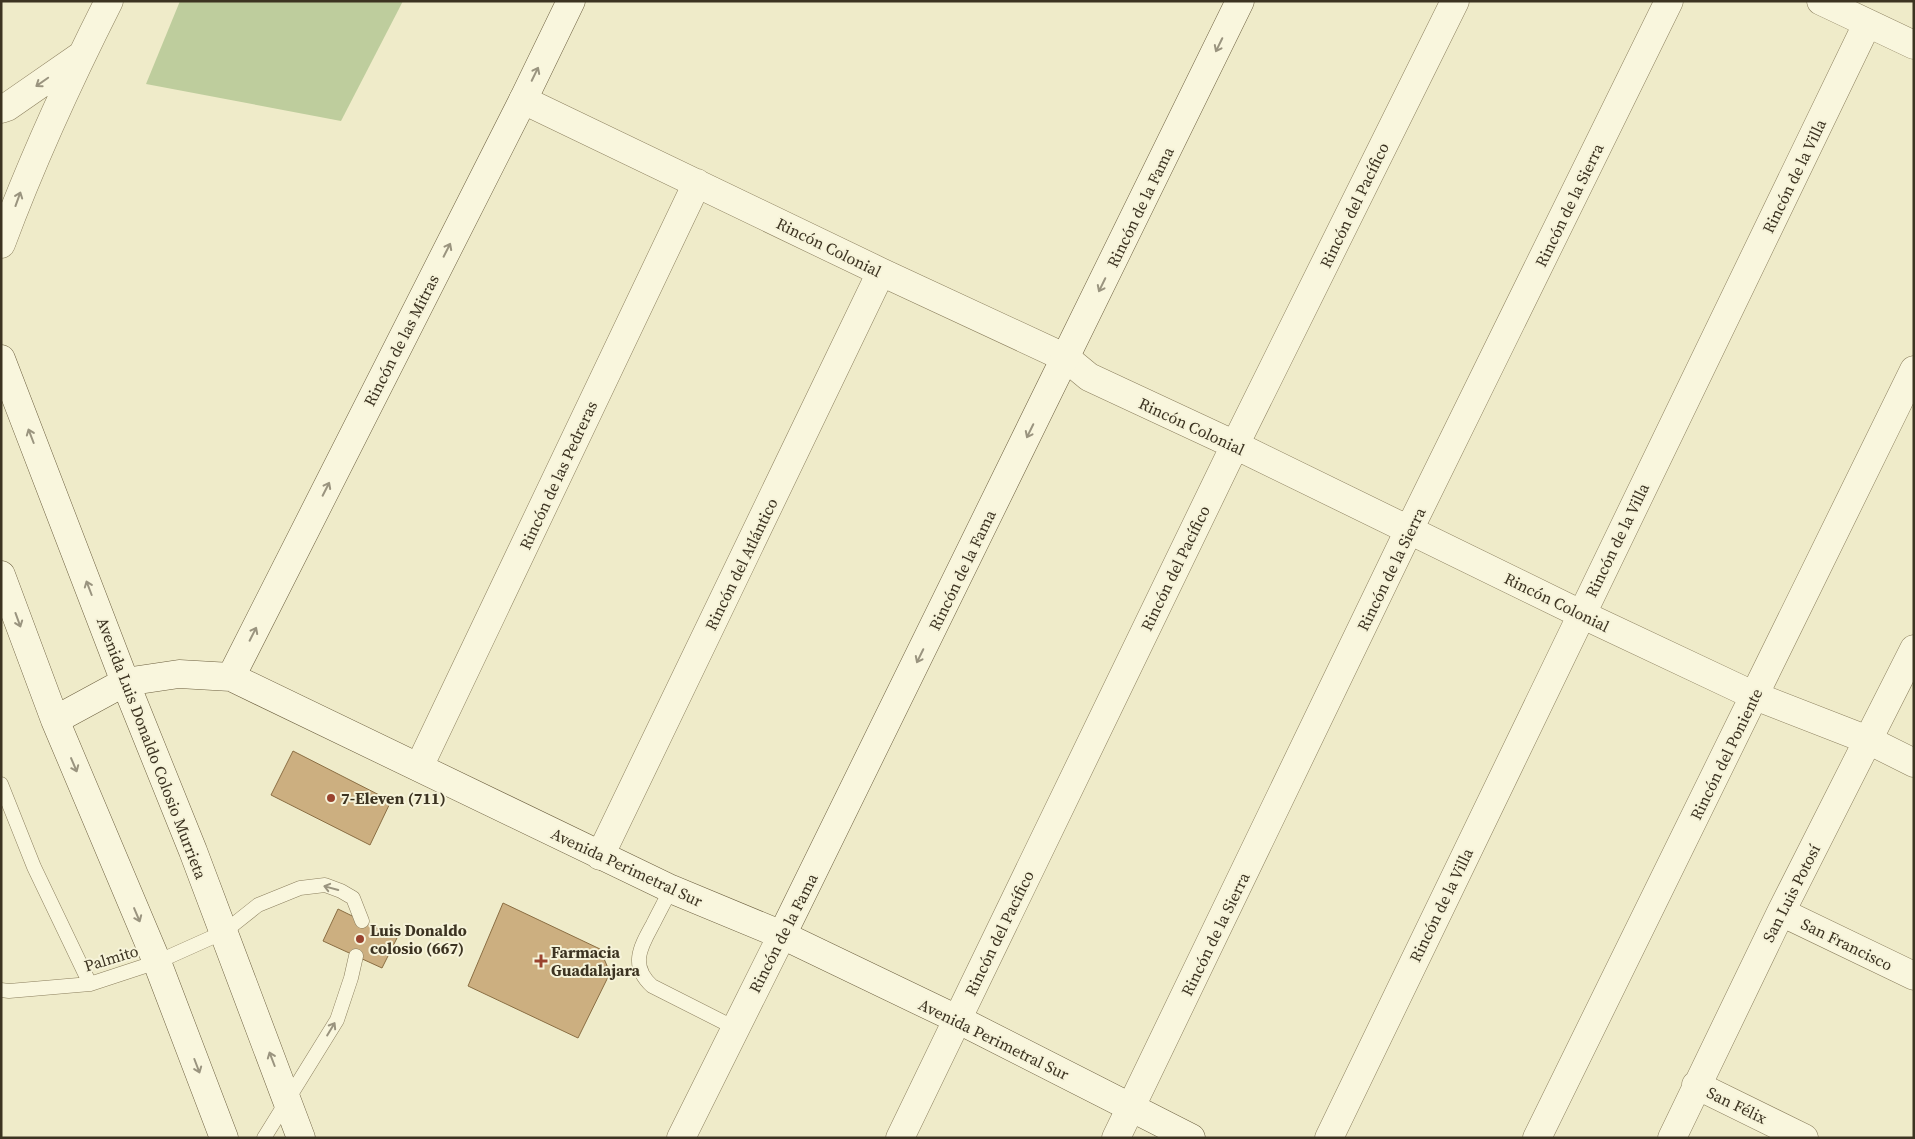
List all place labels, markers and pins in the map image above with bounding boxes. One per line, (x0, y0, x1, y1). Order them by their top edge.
place label: 7-Eleven (711) (341, 787, 446, 809)
marker: 7-Eleven (711) (325, 792, 337, 804)
place label: Luis Donaldo colosio (667) (370, 919, 467, 959)
marker: Luis Donaldo colosio (667) (354, 933, 366, 945)
place label: Farmacia Guadalajara (551, 941, 641, 981)
marker: Farmacia Guadalajara (535, 955, 547, 967)

